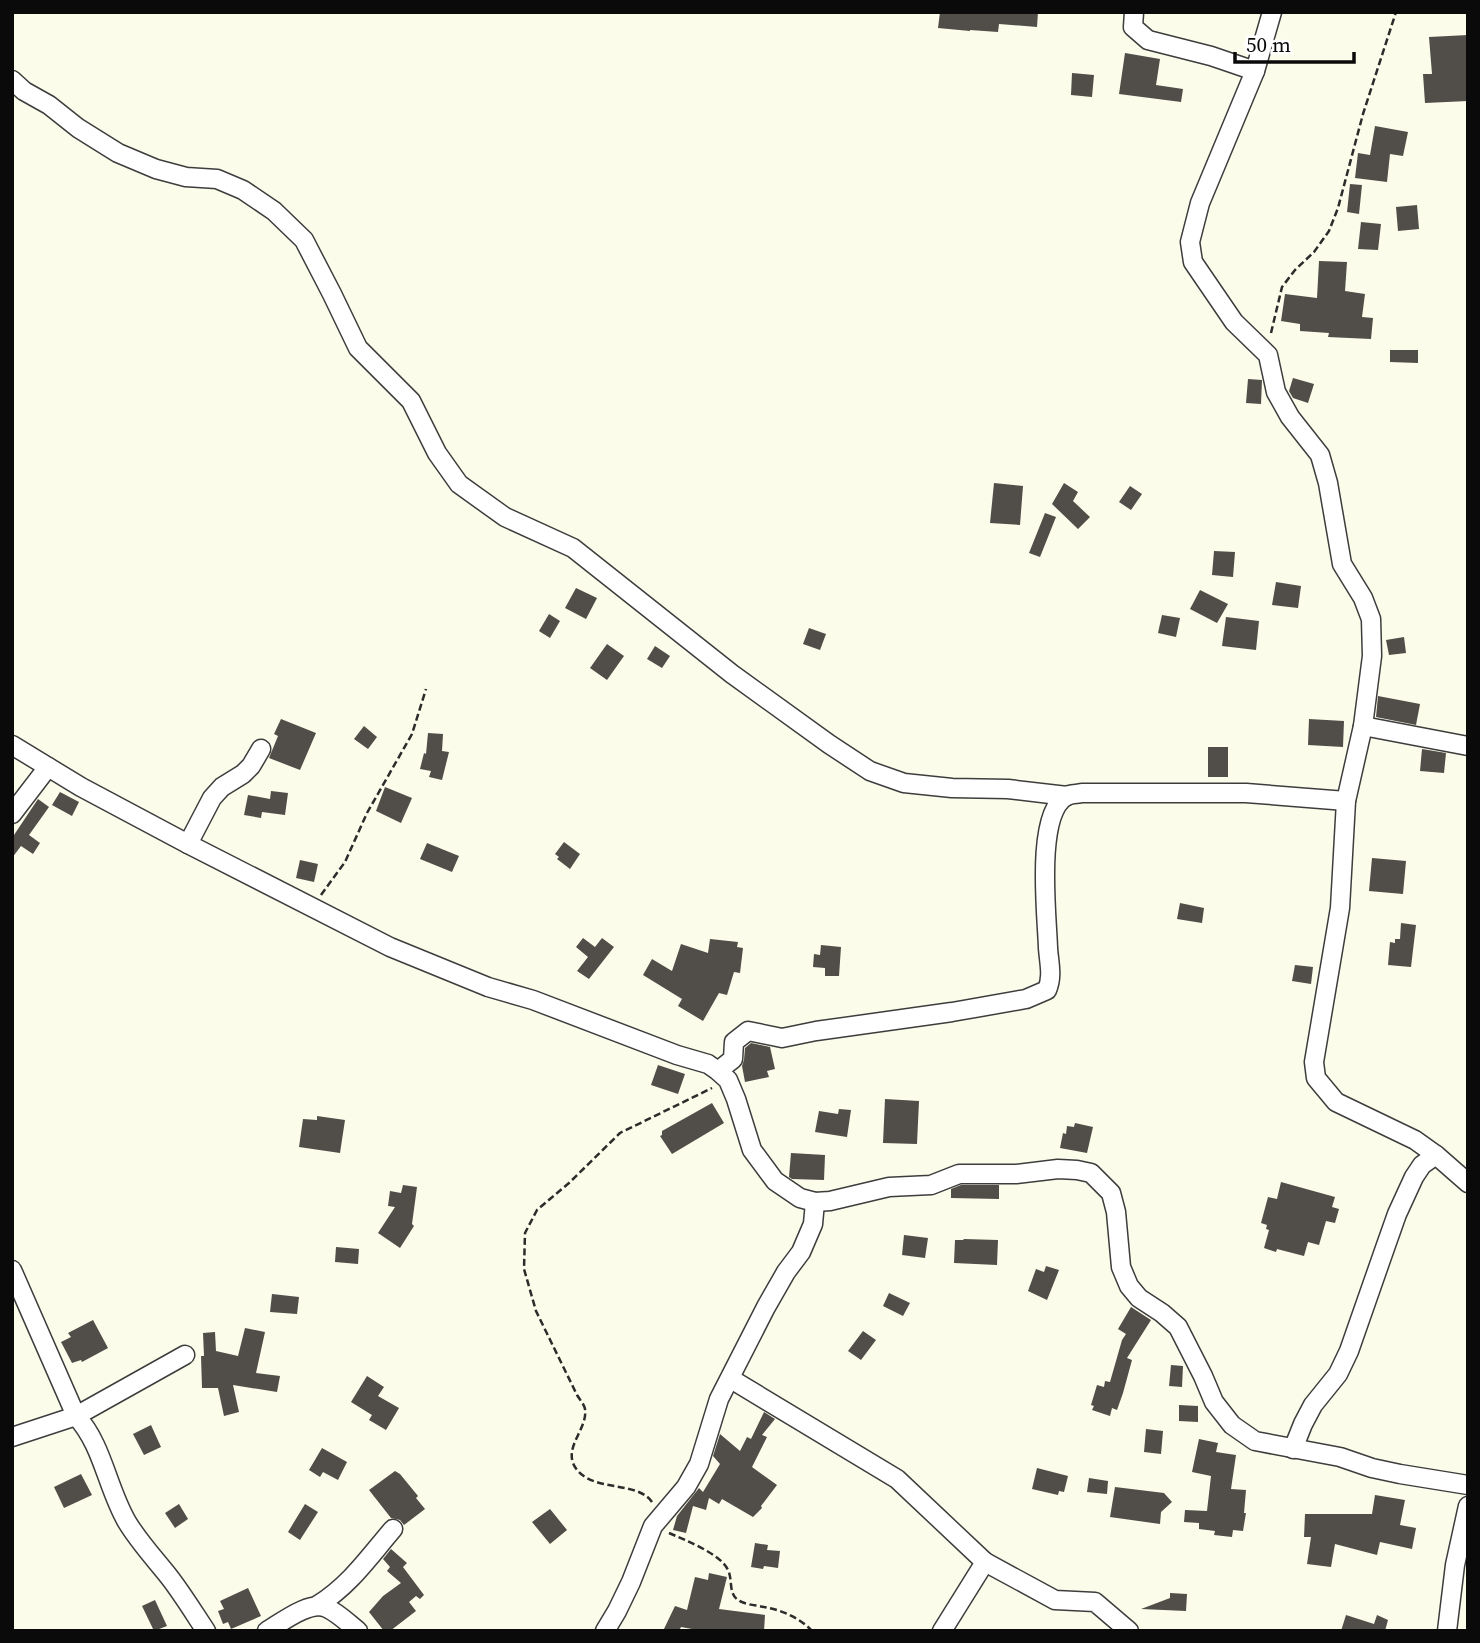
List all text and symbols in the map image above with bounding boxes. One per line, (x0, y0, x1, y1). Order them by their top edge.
scale bar (1235, 21, 1354, 65)
text: 50 m (1246, 30, 1291, 59)

